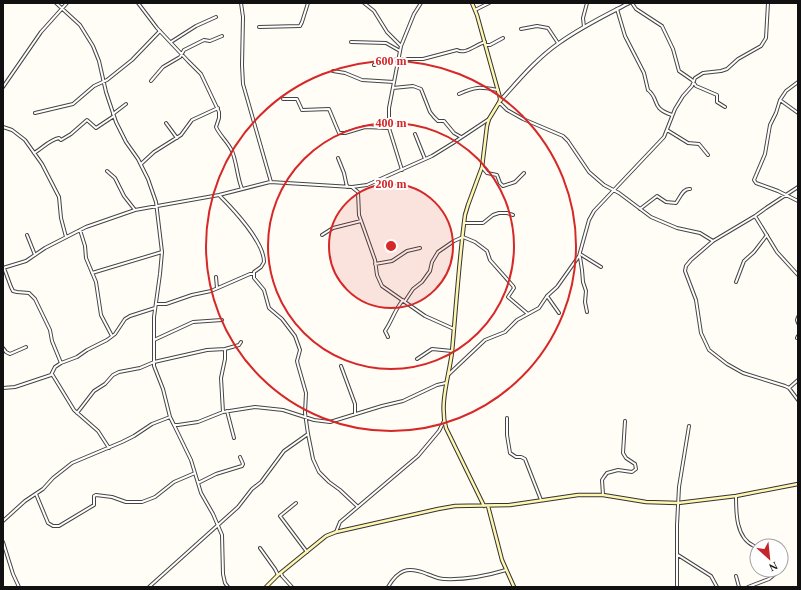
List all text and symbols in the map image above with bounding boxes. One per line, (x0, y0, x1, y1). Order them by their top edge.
text: 600 m (376, 54, 407, 68)
text: 400 m (376, 116, 407, 130)
text: 200 m (376, 177, 407, 191)
centre of rings (384, 239, 398, 253)
north arrow (749, 538, 789, 578)
text: N (767, 560, 780, 574)

